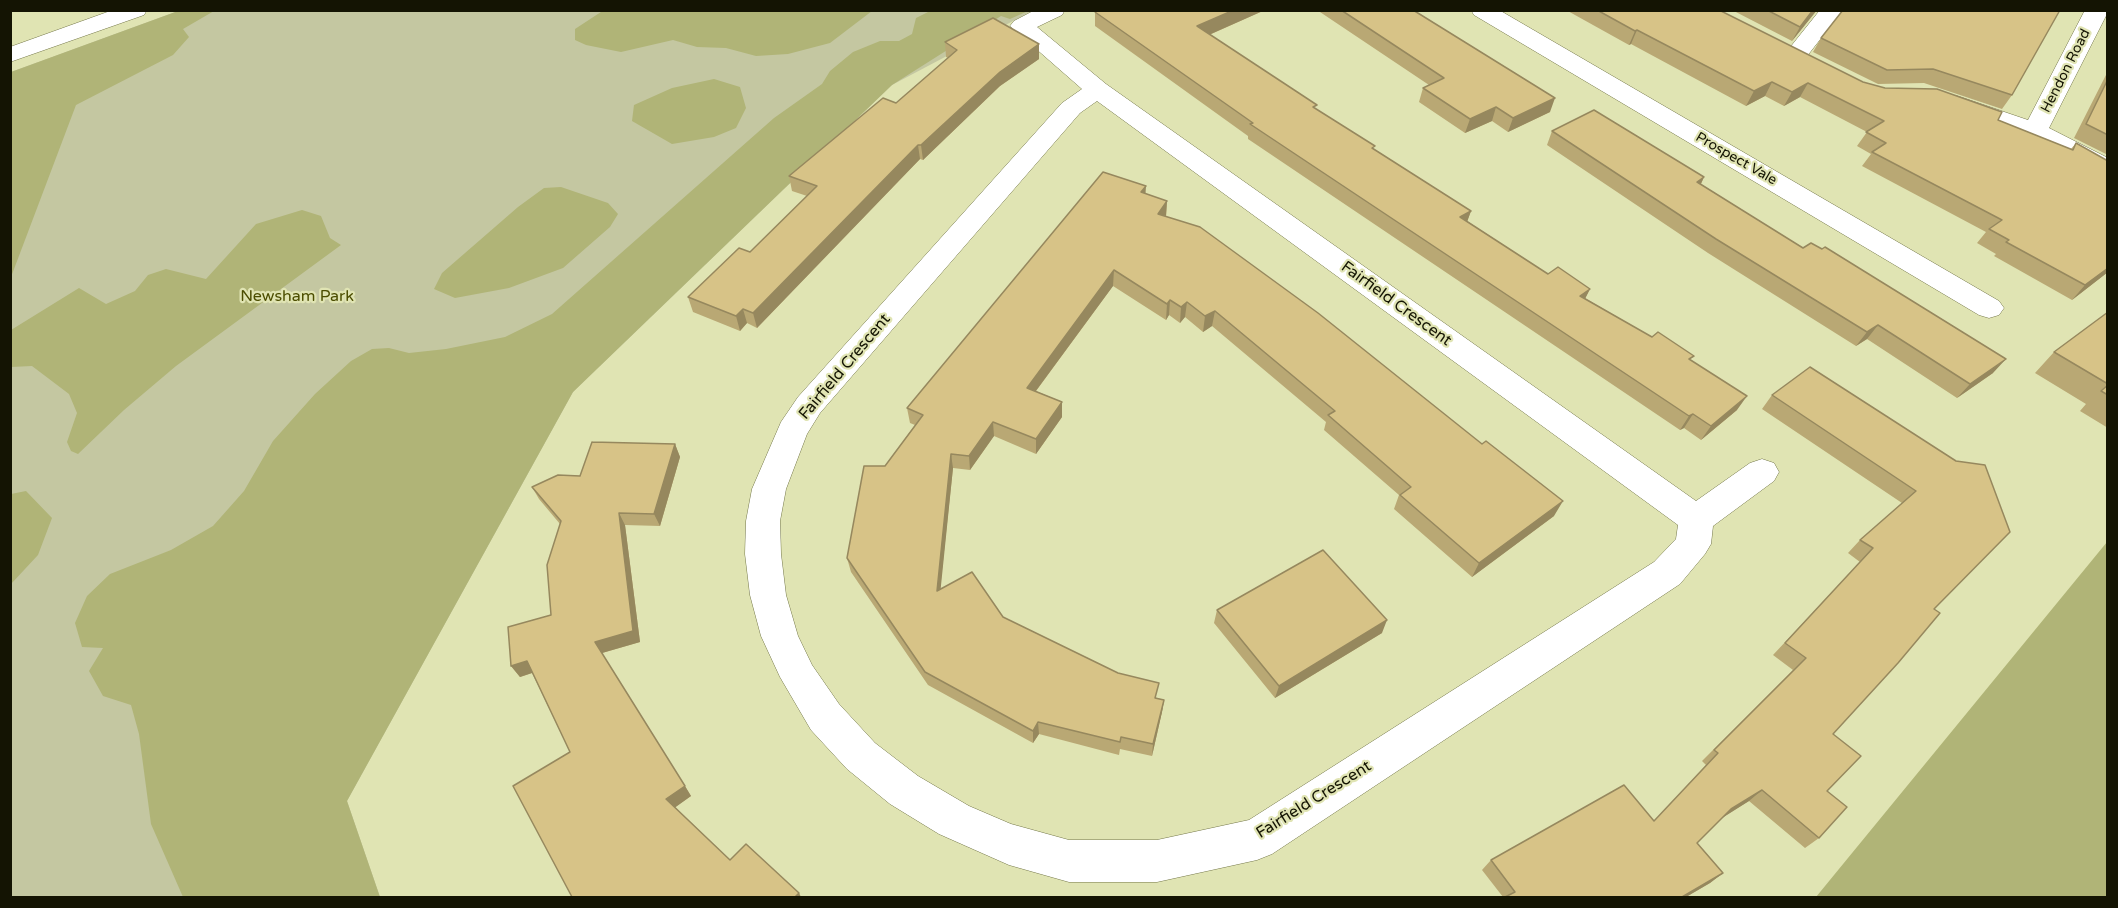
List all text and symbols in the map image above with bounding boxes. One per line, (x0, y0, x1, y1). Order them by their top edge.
street label: Hendon Road (2038, 26, 2094, 116)
street label: Prospect Vale (1692, 129, 1780, 189)
street label: Fairfield Crescent (1337, 257, 1455, 351)
park label: Newsham Park (240, 287, 354, 307)
street label: Fairfield Crescent (795, 310, 895, 424)
street label: Fairfield Crescent (1253, 757, 1375, 843)

